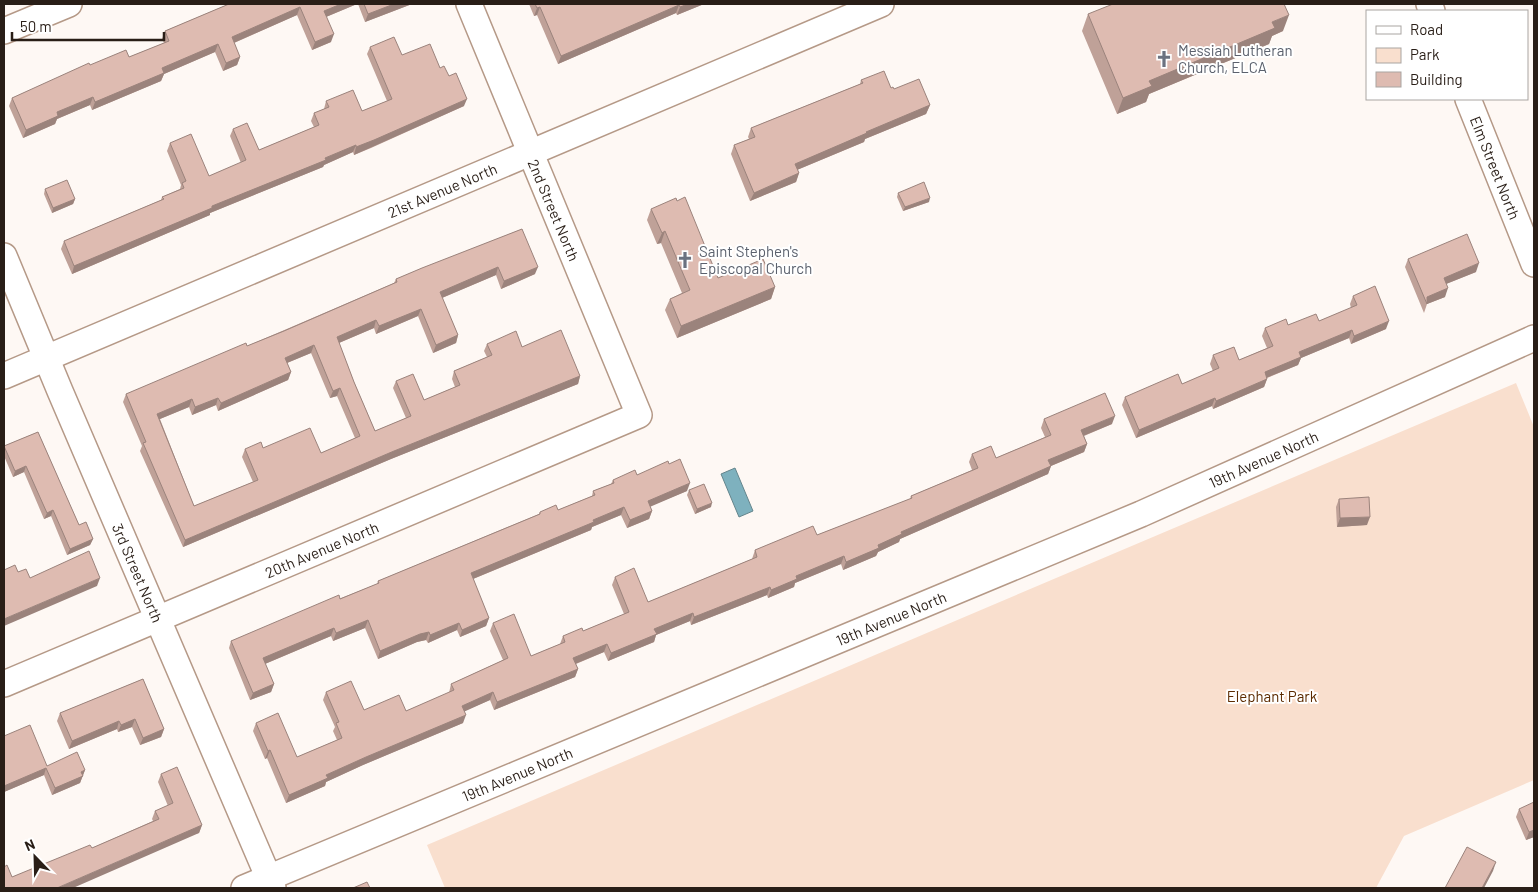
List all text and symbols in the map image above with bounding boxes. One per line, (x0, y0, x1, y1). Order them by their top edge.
scale bar (12, 10, 165, 42)
legend (1366, 10, 1528, 100)
text: 50 m (20, 17, 52, 35)
text: Road (1410, 20, 1443, 38)
place label: Messiah Lutheran Church, ELCA (1178, 41, 1293, 76)
text: Park (1410, 45, 1440, 63)
church icon: Messiah Lutheran Church, ELCA (1154, 49, 1174, 69)
text: Building (1410, 70, 1463, 88)
street label: Elm Street North (1467, 114, 1524, 222)
street label: 2nd Street North (524, 156, 584, 264)
street label: 21st Avenue North (385, 159, 500, 221)
place label: Saint Stephen's Episcopal Church (699, 242, 812, 277)
church icon: Saint Stephen's Episcopal Church (675, 250, 695, 270)
street label: 19th Avenue North (1206, 427, 1321, 491)
street label: 20th Avenue North (262, 517, 381, 581)
street label: 3rd Street North (109, 521, 167, 625)
street label: 19th Avenue North (833, 587, 949, 649)
park label: Elephant Park (1227, 687, 1318, 705)
street label: 19th Avenue North (459, 743, 575, 805)
north arrow (10, 832, 60, 882)
text: N (22, 835, 37, 854)

